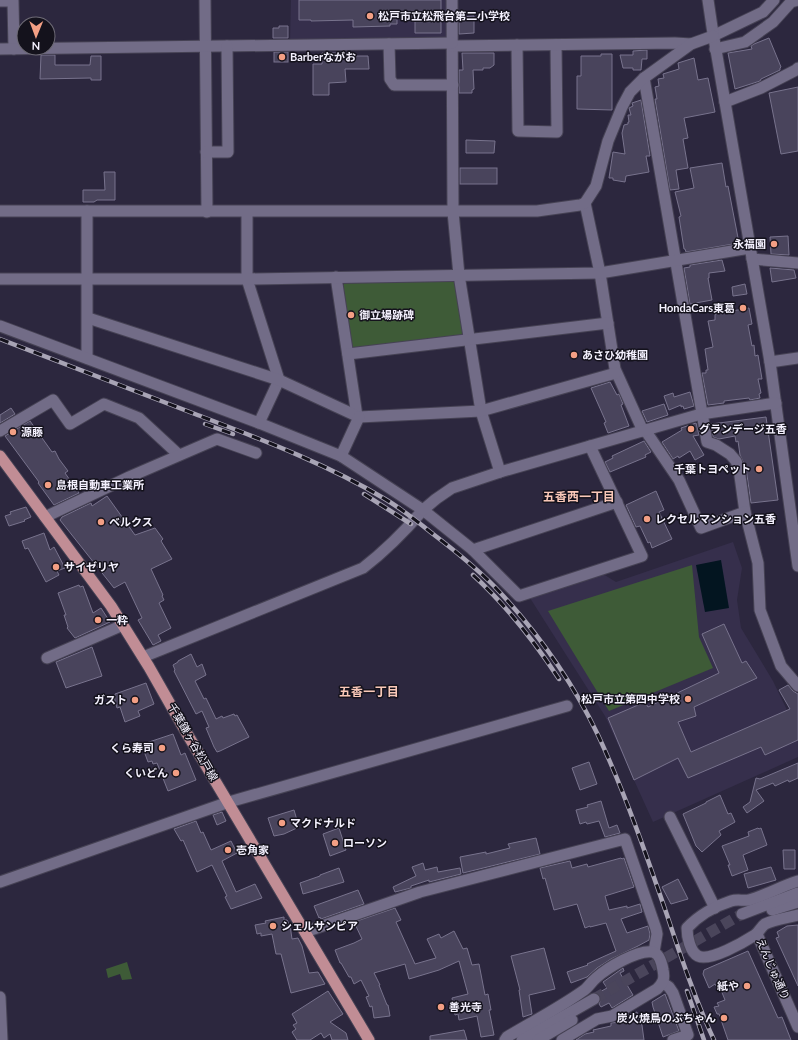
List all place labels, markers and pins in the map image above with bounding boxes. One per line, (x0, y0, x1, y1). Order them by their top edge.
place label: 松戸市立松飛台第二小学校 (378, 9, 510, 22)
marker: 松戸市立松飛台第二小学校 (365, 11, 375, 21)
place label: Barberながお (290, 50, 356, 63)
marker: Barberながお (277, 52, 287, 62)
place label: 永福園 (733, 237, 766, 250)
marker: 永福園 (769, 239, 779, 249)
place label: HondaCars東葛 (659, 301, 735, 314)
marker: HondaCars東葛 (738, 303, 748, 313)
place label: 御立場跡碑 (359, 308, 414, 321)
marker: 御立場跡碑 (346, 310, 356, 320)
place label: あさひ幼稚園 (582, 348, 648, 361)
marker: あさひ幼稚園 (569, 350, 579, 360)
place label: グランデージ五香 (699, 422, 787, 435)
marker: グランデージ五香 (686, 424, 696, 434)
place label: 源藤 (21, 425, 43, 438)
marker: 源藤 (8, 427, 18, 437)
place label: 千葉トヨペット (674, 462, 751, 475)
marker: 千葉トヨペット (754, 464, 764, 474)
place label: 島根自動車工業所 (56, 478, 144, 491)
marker: 島根自動車工業所 (43, 480, 53, 490)
place label: レクセルマンション五香 (655, 512, 776, 525)
marker: レクセルマンション五香 (642, 514, 652, 524)
place label: ベルクス (109, 515, 153, 528)
marker: ベルクス (96, 517, 106, 527)
place label: サイゼリヤ (64, 560, 119, 573)
marker: サイゼリヤ (51, 562, 61, 572)
place label: 一粋 (106, 613, 128, 626)
marker: 一粋 (93, 615, 103, 625)
place label: 松戸市立第四中学校 (581, 692, 680, 705)
place label: ガスト (94, 693, 127, 706)
marker: 松戸市立第四中学校 (683, 694, 693, 704)
marker: ガスト (130, 695, 140, 705)
place label: くら寿司 (110, 741, 154, 754)
marker: くら寿司 (157, 743, 167, 753)
place label: くいどん (124, 766, 168, 779)
marker: くいどん (171, 768, 181, 778)
place label: マクドナルド (290, 816, 356, 829)
marker: マクドナルド (277, 818, 287, 828)
place label: ローソン (343, 836, 387, 849)
marker: ローソン (330, 838, 340, 848)
place label: 壱角家 (236, 843, 269, 856)
marker: 壱角家 (223, 845, 233, 855)
place label: シェルサンピア (281, 919, 358, 932)
marker: シェルサンピア (268, 921, 278, 931)
place label: 紙や (717, 979, 739, 992)
marker: 紙や (742, 981, 752, 991)
place label: 善光寺 (449, 1000, 482, 1013)
marker: 善光寺 (436, 1002, 446, 1012)
place label: 炭火焼鳥のぶちゃん (617, 1011, 716, 1024)
marker: 炭火焼鳥のぶちゃん (719, 1013, 729, 1023)

